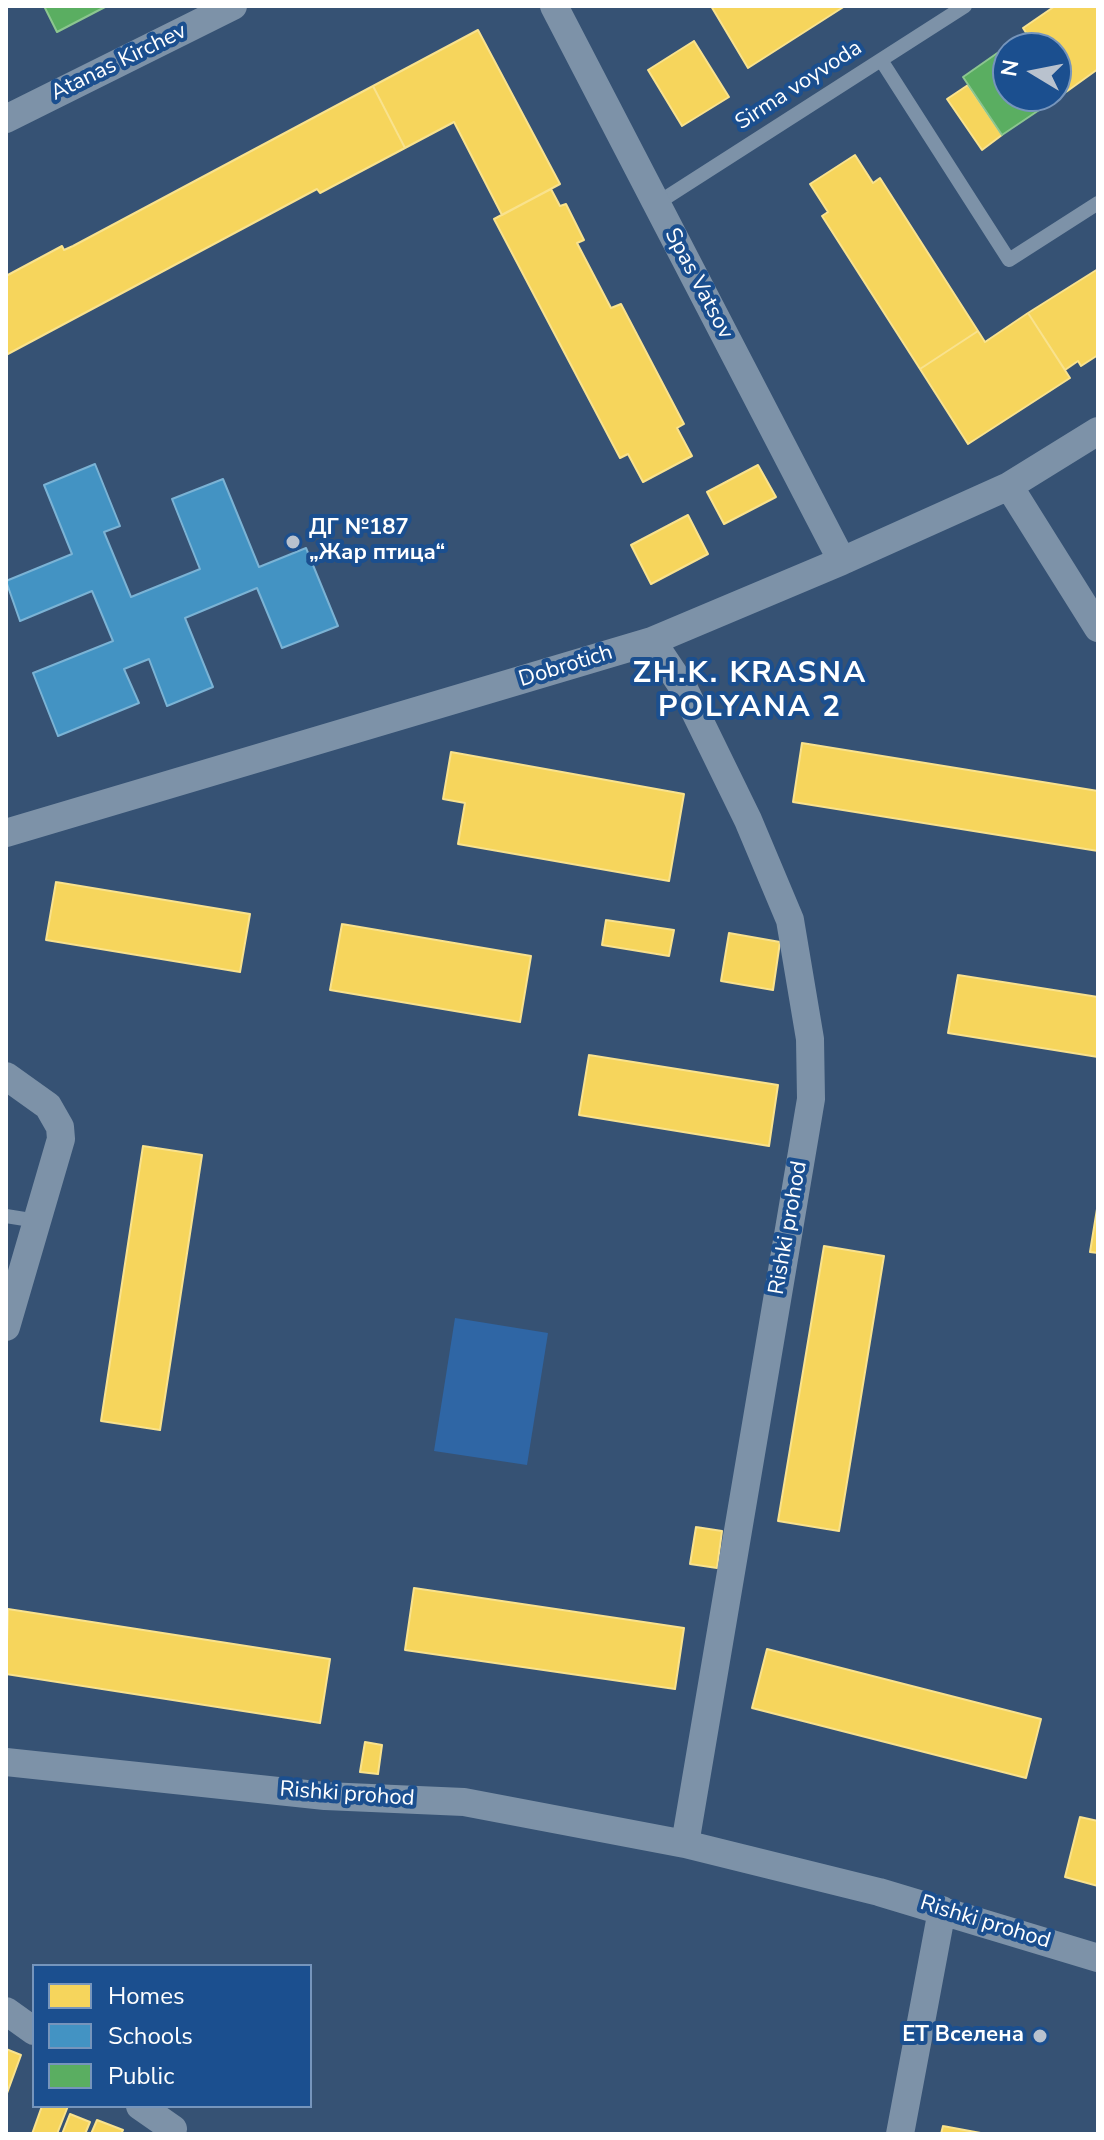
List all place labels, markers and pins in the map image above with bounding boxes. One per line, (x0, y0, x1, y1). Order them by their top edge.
place label: ДГ №187 „Жар птица“ (309, 516, 445, 568)
marker: ДГ №187 „Жар птица“ (284, 533, 302, 551)
place label: ЕТ Вселена (902, 2023, 1024, 2049)
marker: ЕТ Вселена (1031, 2027, 1049, 2045)

